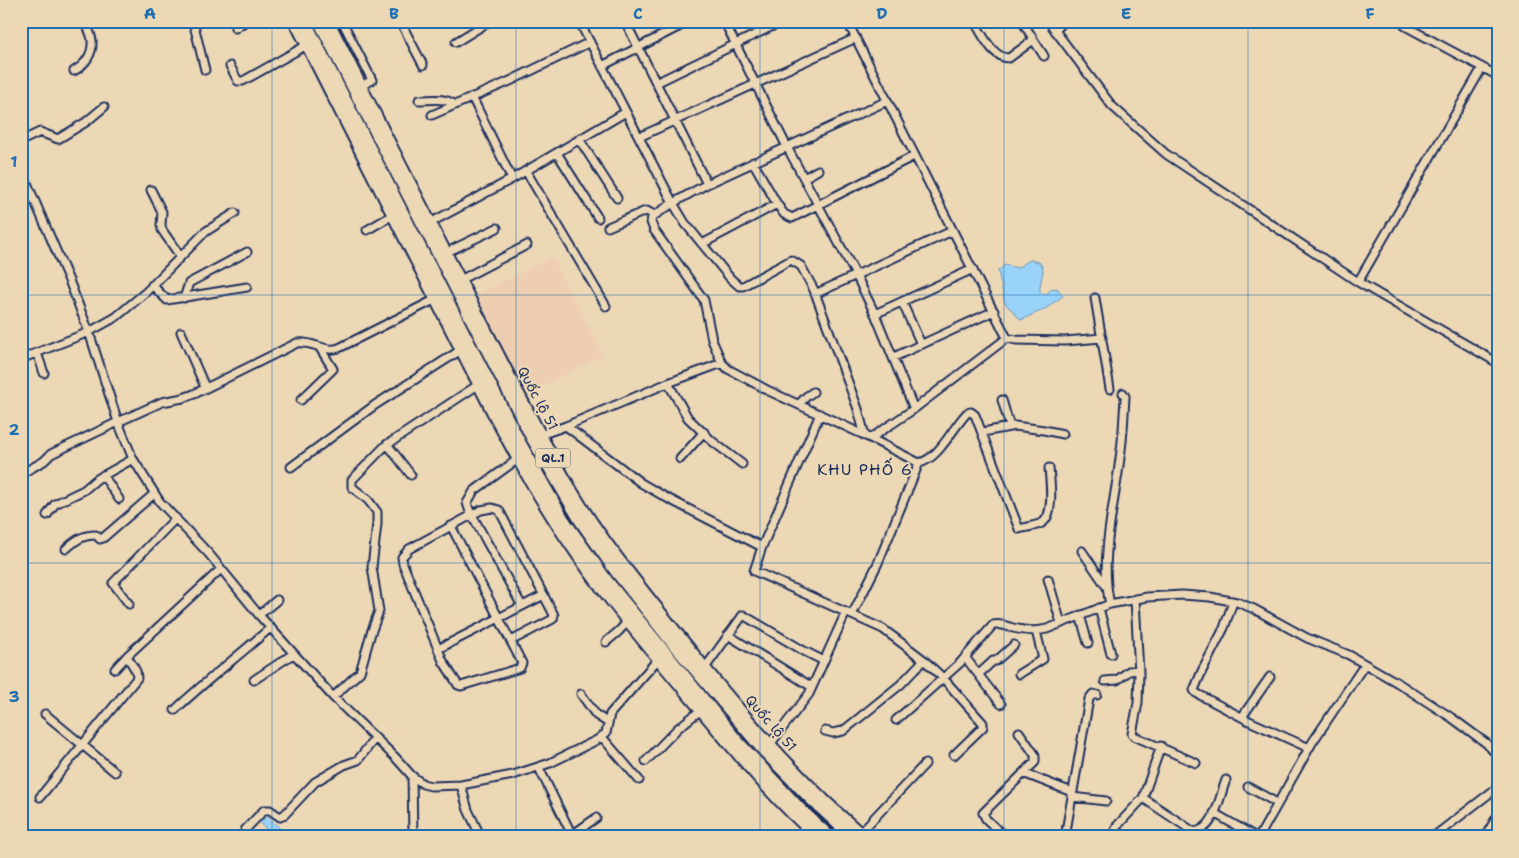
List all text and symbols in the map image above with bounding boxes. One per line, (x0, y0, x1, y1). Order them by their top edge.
text: A (144, 3, 156, 24)
text: B (389, 3, 399, 24)
text: C (633, 3, 643, 24)
text: D (876, 3, 888, 24)
text: E (1121, 3, 1131, 24)
text: F (1365, 3, 1375, 24)
text: 1 (10, 151, 18, 172)
street label: Quốc lộ 51 (514, 363, 562, 433)
text: 2 (8, 419, 20, 440)
road number: QL.1 (536, 448, 570, 468)
district label: KHU PHỐ 6 (817, 457, 913, 480)
text: 3 (8, 686, 20, 707)
street label: Quốc lộ 51 (741, 691, 801, 755)

